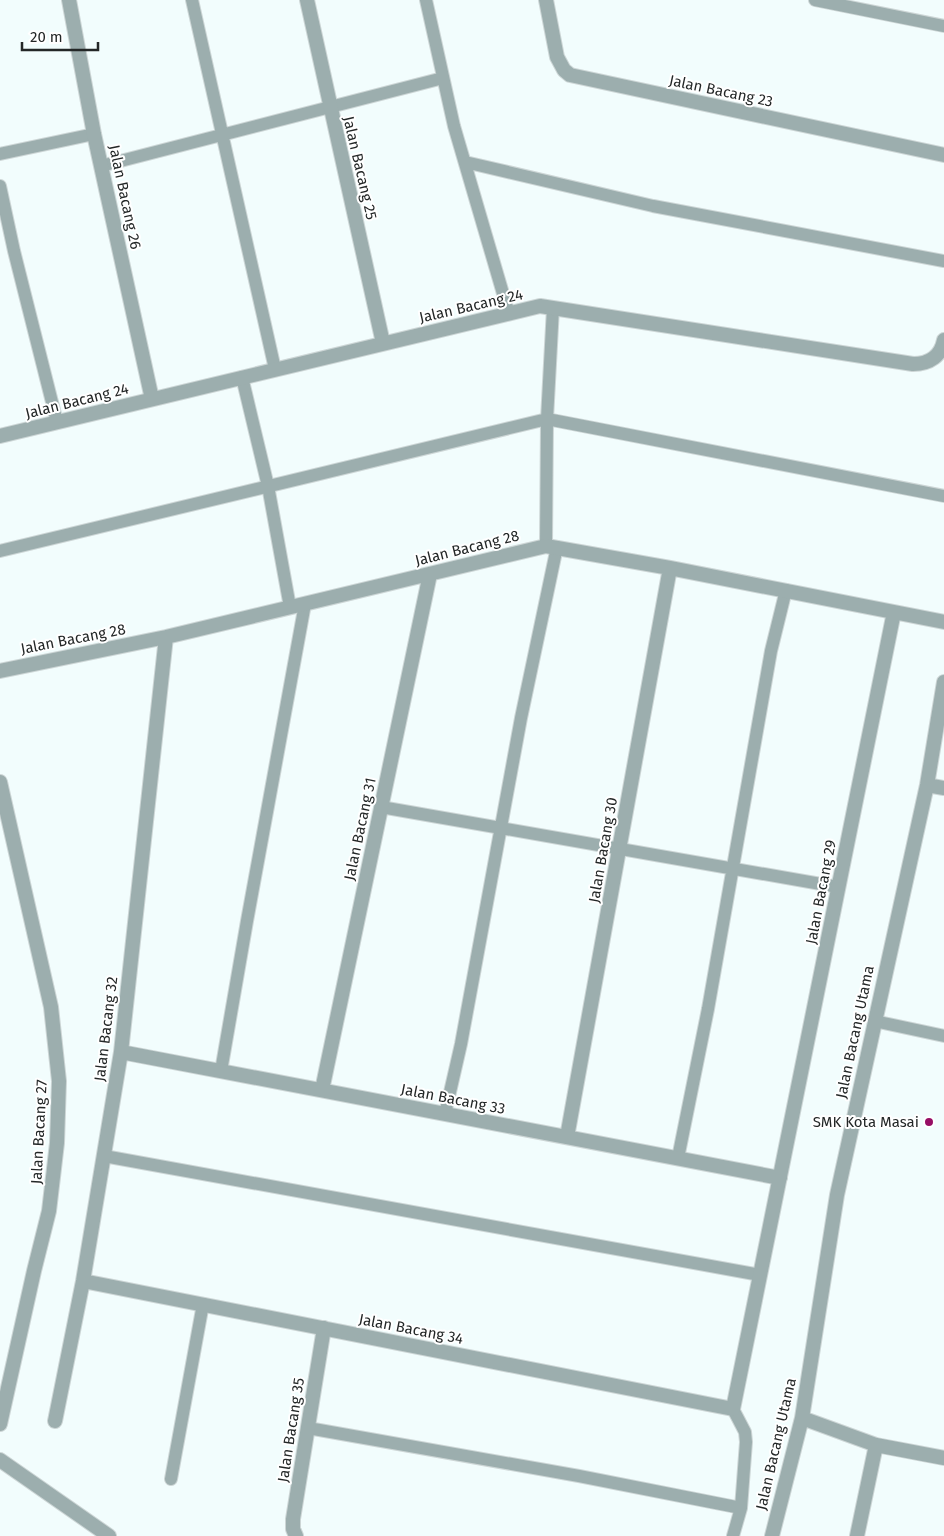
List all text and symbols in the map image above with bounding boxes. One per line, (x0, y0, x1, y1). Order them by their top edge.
scale bar (22, 20, 99, 52)
text: 20 m (30, 28, 63, 46)
street label: Jalan Bacang 23 (667, 71, 775, 111)
street label: Jalan Bacang 25 (339, 114, 381, 222)
street label: Jalan Bacang 26 (105, 143, 145, 251)
street label: Jalan Bacang 24 (417, 285, 525, 327)
street label: Jalan Bacang 24 (23, 379, 131, 423)
street label: Jalan Bacang 28 (413, 526, 521, 570)
street label: Jalan Bacang 28 (19, 620, 127, 658)
street label: Jalan Bacang 31 (340, 776, 380, 882)
street label: Jalan Bacang 30 (585, 796, 621, 904)
street label: Jalan Bacang 29 (802, 838, 840, 946)
street label: Jalan Bacang Utama (832, 964, 878, 1100)
street label: Jalan Bacang 32 (91, 975, 121, 1083)
street label: Jalan Bacang 27 (27, 1079, 51, 1185)
street label: Jalan Bacang 33 (399, 1080, 507, 1118)
place label: SMK Kota Masai (813, 1113, 919, 1131)
marker: SMK Kota Masai (923, 1116, 935, 1128)
street label: Jalan Bacang 34 (357, 1310, 465, 1348)
street label: Jalan Bacang 35 (274, 1376, 308, 1484)
street label: Jalan Bacang Utama (752, 1376, 800, 1512)

